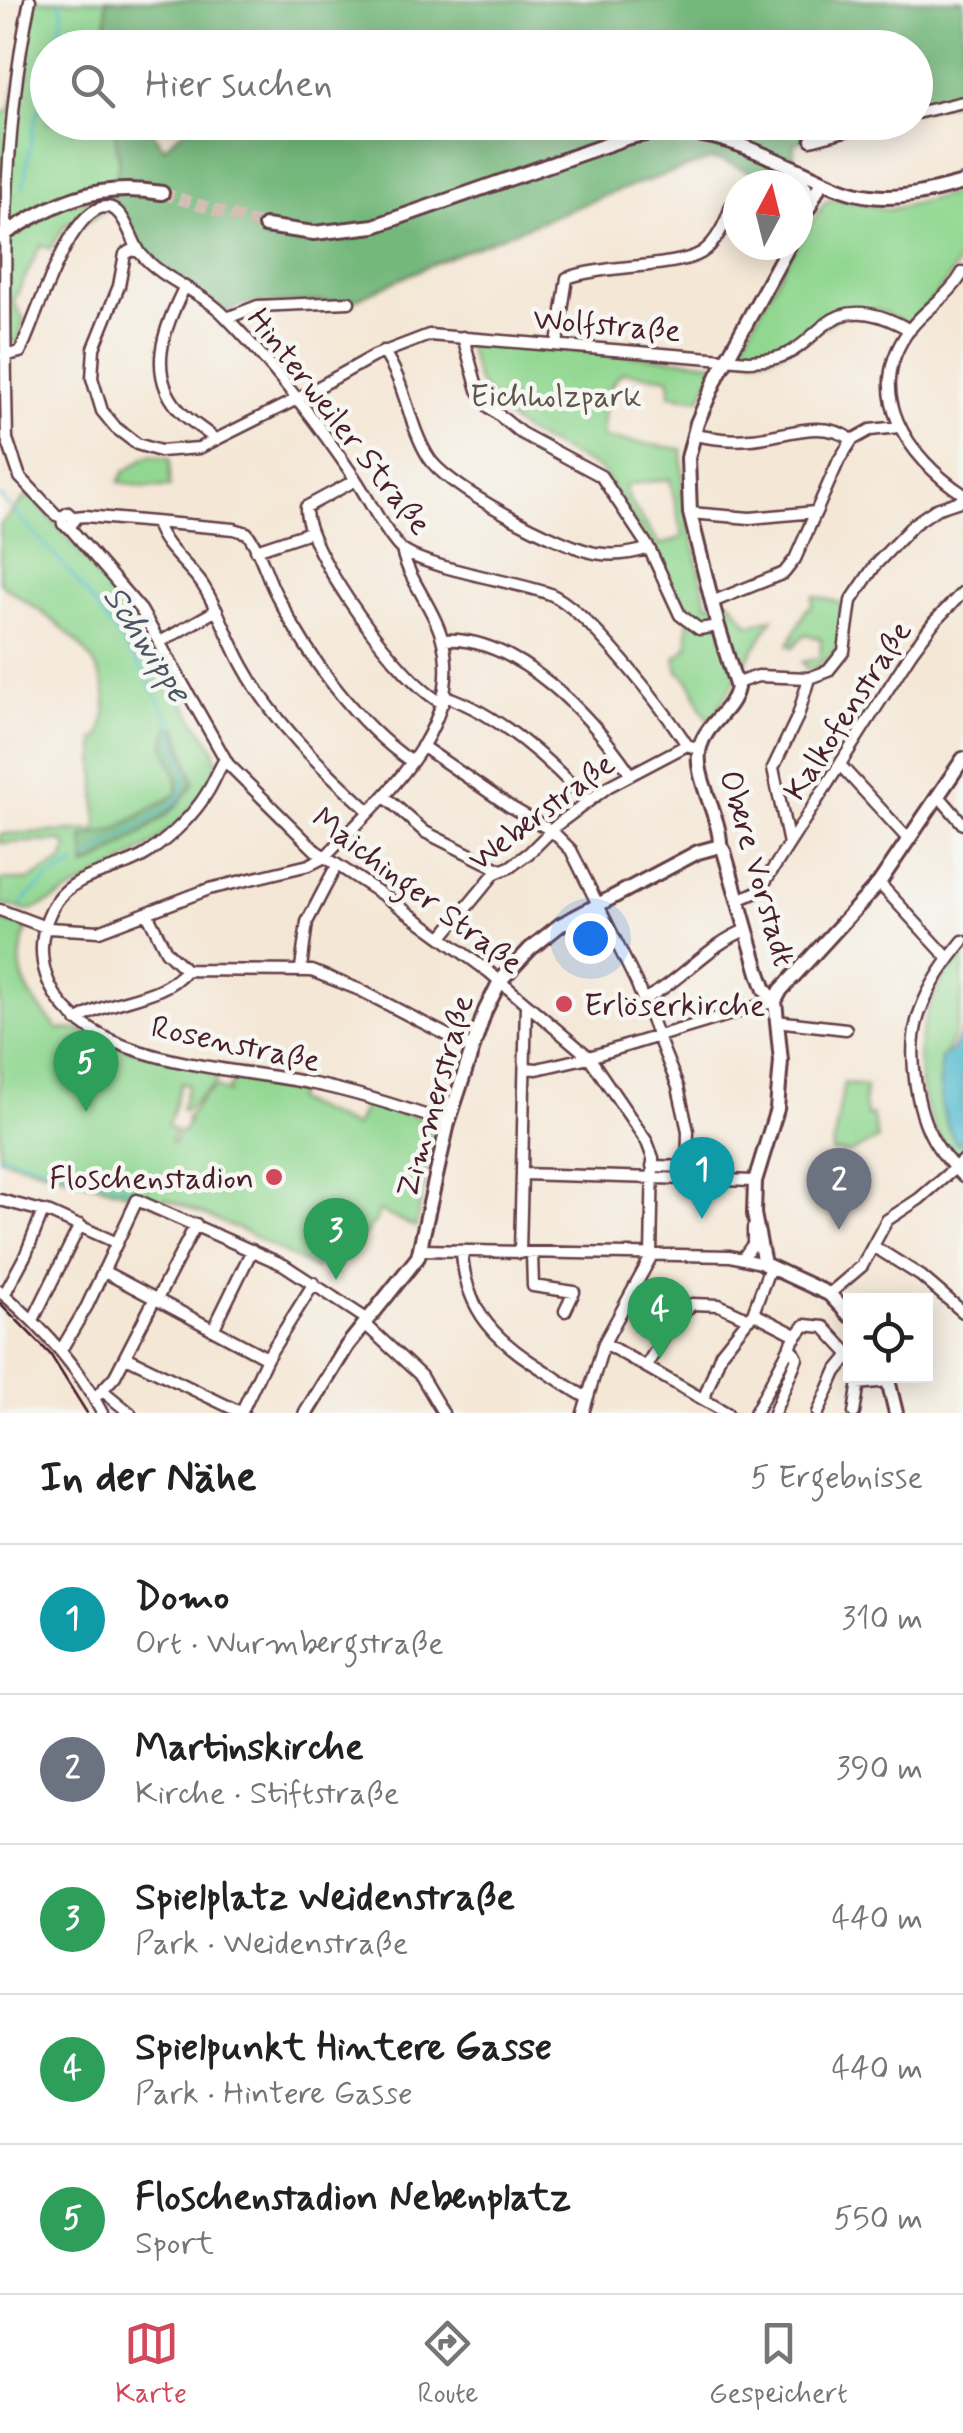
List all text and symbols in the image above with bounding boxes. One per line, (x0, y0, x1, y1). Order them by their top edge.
search box (30, 30, 933, 140)
icon: search (65, 58, 120, 113)
text: Hier suchen (145, 61, 333, 110)
north arrow (723, 170, 813, 260)
street label: Wolfstraße (531, 299, 682, 353)
street label: Hinterweiler Straße (237, 300, 440, 544)
park label: Eichholzpark (470, 376, 642, 418)
water label: Schwippe (91, 577, 202, 713)
street label: Kalkofenstraße (775, 613, 923, 809)
street label: Weberstraße (460, 744, 624, 882)
street label: Obere Vorstadt (708, 766, 804, 972)
street label: Maichinger Straße (301, 798, 531, 987)
your location (565, 913, 616, 964)
place label: Erlöserkirche (584, 985, 765, 1027)
street label: Zimmerstraße (387, 990, 485, 1203)
marker: Erlöserkirche (553, 993, 575, 1015)
street label: Rosenstraße (147, 1007, 324, 1083)
pin: 5 (54, 1030, 118, 1112)
pin: 1 (670, 1136, 734, 1219)
pin: 2 (806, 1148, 872, 1230)
place label: Floschenstadion (49, 1158, 254, 1200)
marker: Floschenstadion (263, 1166, 285, 1188)
pin: 3 (304, 1198, 368, 1280)
pin: 4 (628, 1276, 692, 1359)
map controls (843, 1293, 933, 1383)
button: locate (843, 1293, 933, 1383)
text: In der Nähe (40, 1451, 257, 1506)
text: 5 Ergebnisse (750, 1457, 923, 1499)
text: Domo (135, 1574, 229, 1623)
text: 1 (65, 1598, 80, 1640)
text: 310 m (841, 1598, 923, 1640)
text: Ort · Wurmbergstraße (135, 1623, 444, 1665)
text: Martinskirche (135, 1724, 364, 1773)
text: 2 (65, 1748, 80, 1790)
text: 390 m (836, 1748, 923, 1790)
text: Kirche · Stiftstraße (135, 1773, 399, 1815)
text: Spielplatz Weidenstraße (135, 1874, 515, 1923)
text: 3 (65, 1898, 80, 1940)
text: 440 m (832, 1898, 923, 1940)
text: Park · Weidenstraße (135, 1923, 408, 1965)
text: Spielpunkt Hintere Gasse (135, 2024, 552, 2073)
text: 4 (63, 2048, 82, 2090)
text: 440 m (832, 2048, 923, 2090)
text: Park · Hintere Gasse (135, 2073, 413, 2115)
text: Floschenstadion Nebenplatz (135, 2174, 571, 2223)
text: 5 (63, 2198, 82, 2240)
text: 550 m (833, 2198, 923, 2240)
text: Sport (135, 2223, 214, 2265)
tab: Karte (115, 2316, 187, 2413)
tab: Route (417, 2316, 478, 2413)
tab: Gespeichert (709, 2316, 848, 2413)

